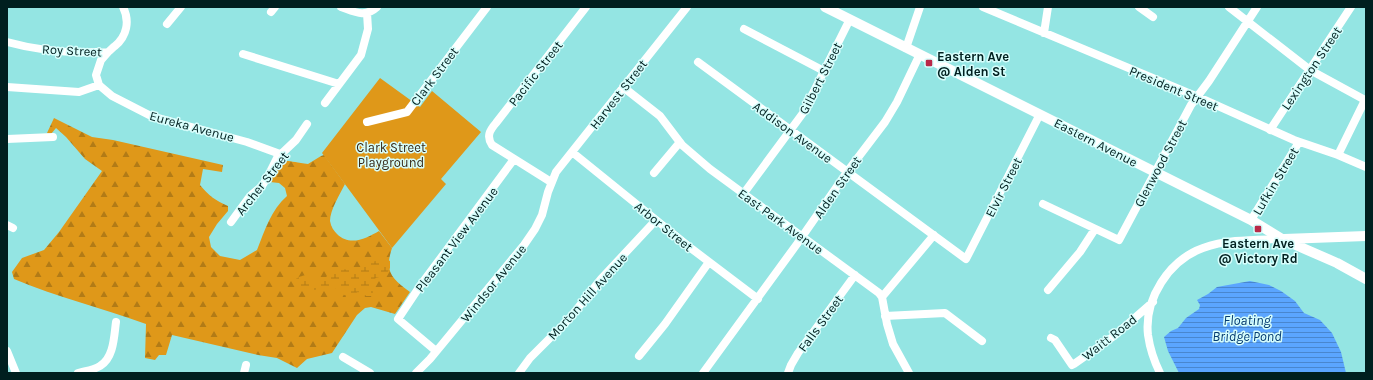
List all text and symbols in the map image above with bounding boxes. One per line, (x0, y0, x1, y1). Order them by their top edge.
street label: Lexington Street (1278, 24, 1345, 113)
street label: Pacific Street (505, 38, 566, 109)
street label: Gilbert Street (796, 40, 845, 117)
street label: Roy Street (42, 41, 102, 60)
street label: Clark Street (407, 44, 461, 109)
place label: Eastern Ave @ Alden St (937, 49, 1009, 79)
street label: Harvest Street (587, 56, 650, 132)
marker: Eastern Ave @ Alden St (924, 58, 934, 68)
street label: President Street (1127, 63, 1221, 114)
street label: Addison Avenue (750, 99, 836, 166)
street label: Eureka Avenue (148, 108, 236, 145)
street label: Eastern Avenue (1052, 115, 1140, 170)
street label: Glenwood Street (1131, 117, 1190, 209)
park label: Clark Street Playground (356, 140, 426, 170)
street label: Lufkin Street (1249, 145, 1302, 218)
street label: Archer Street (233, 148, 292, 218)
street label: Alden Street (811, 153, 864, 221)
street label: Elvir Street (982, 155, 1025, 220)
street label: Pleasant View Avenue (412, 184, 501, 295)
street label: East Park Avenue (735, 185, 826, 257)
street label: Arbor Street (632, 198, 696, 254)
marker: Eastern Ave @ Victory Rd (1253, 224, 1263, 234)
place label: Eastern Ave @ Victory Rd (1218, 236, 1298, 266)
street label: Windsor Avenue (457, 241, 529, 325)
street label: Morton Hill Avenue (545, 250, 630, 343)
street label: Falls Street (795, 292, 846, 355)
street label: Waitt Road (1079, 311, 1140, 363)
water label: Floating Bridge Pond (1212, 312, 1282, 345)

